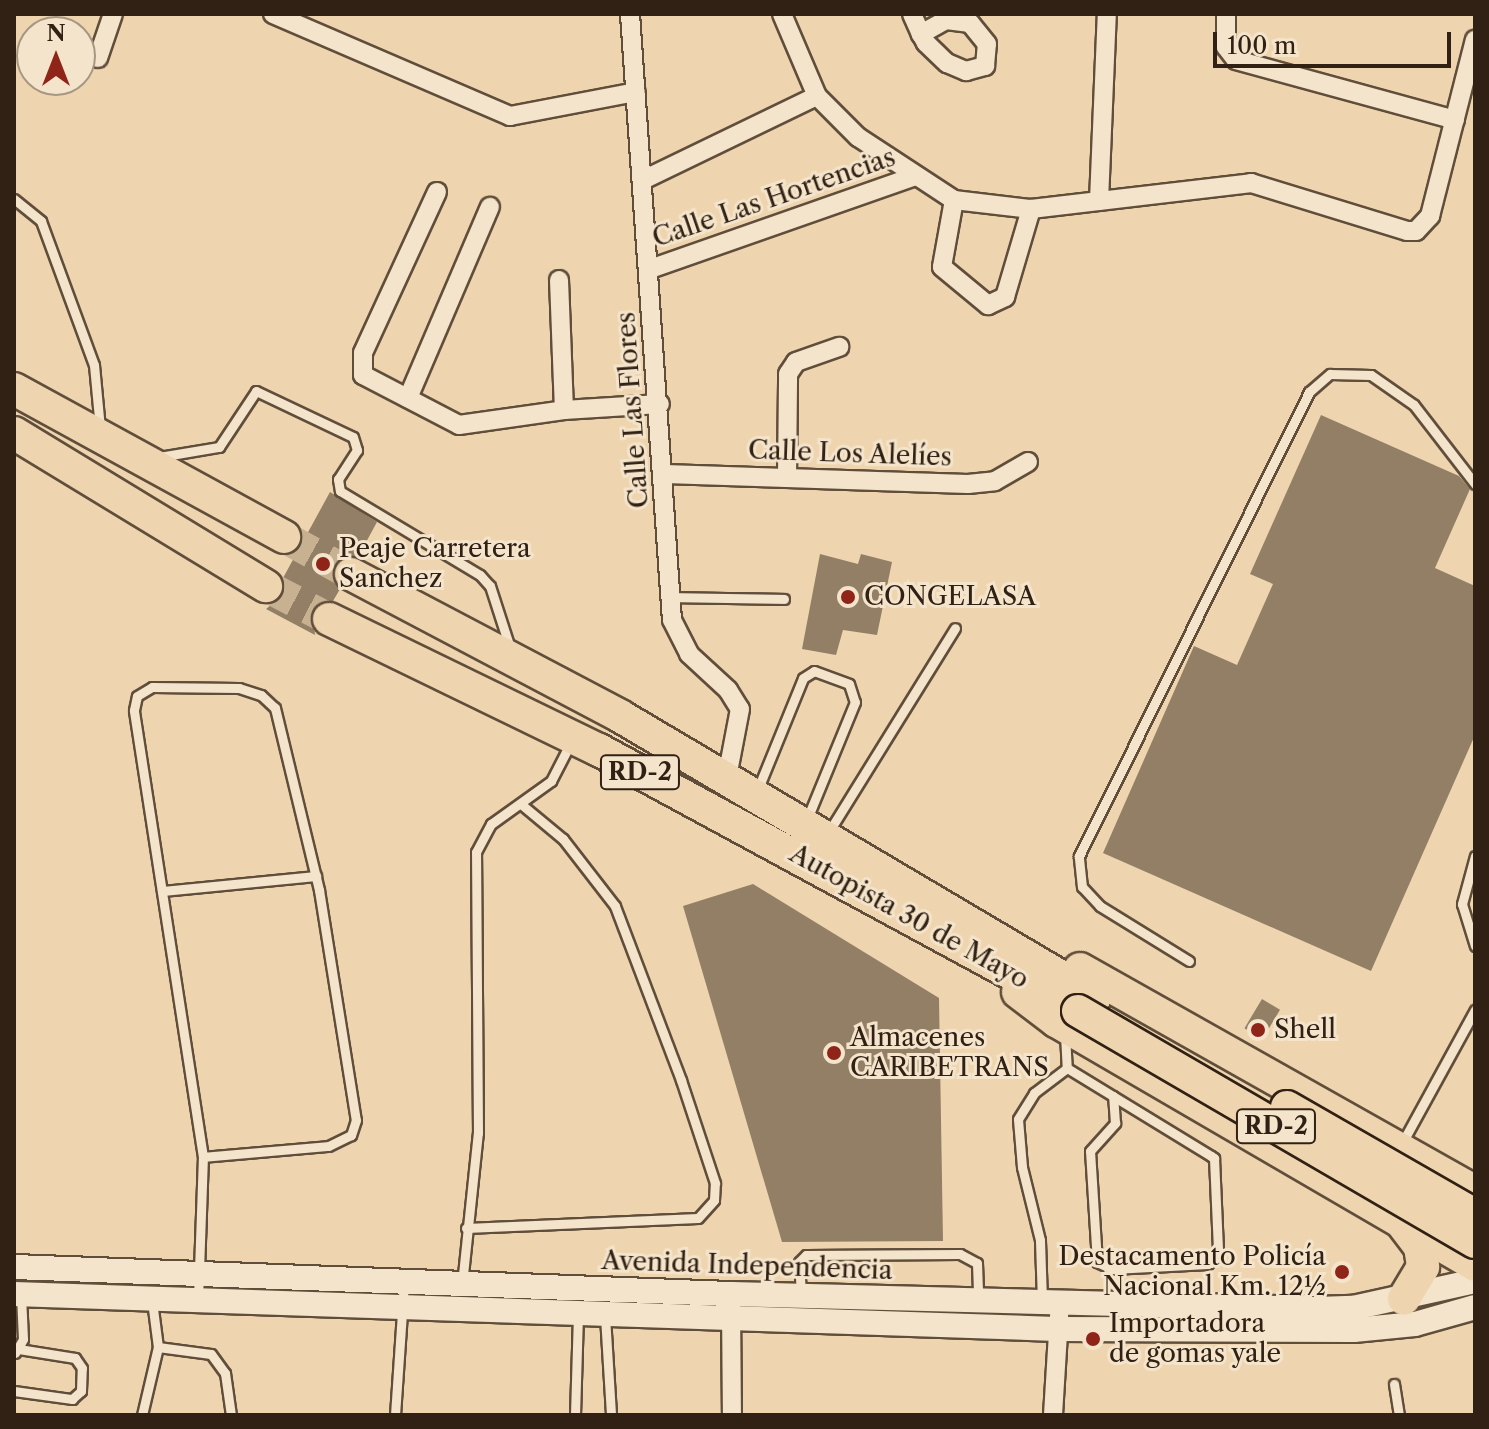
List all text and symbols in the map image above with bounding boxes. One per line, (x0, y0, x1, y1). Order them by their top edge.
north arrow (16, 16, 96, 96)
scale bar (1217, 16, 1455, 66)
text: N (46, 20, 66, 47)
text: 100 m (1227, 31, 1296, 60)
street label: Calle Las Hortencias (648, 142, 900, 254)
street label: Calle Las Flores (611, 311, 655, 509)
street label: Calle Los Alelíes (747, 435, 953, 473)
place label: Peaje Carretera Sanchez (339, 533, 531, 594)
marker: Peaje Carretera Sanchez (314, 555, 332, 573)
place label: CONGELASA (864, 581, 1036, 613)
marker: CONGELASA (839, 588, 857, 606)
road number: RD-2 (598, 752, 682, 792)
street label: Autopista 30 de Mayo (784, 838, 1034, 996)
place label: Shell (1274, 1014, 1336, 1046)
marker: Shell (1249, 1021, 1267, 1039)
place label: Almacenes CARIBETRANS (850, 1022, 1049, 1084)
marker: Almacenes CARIBETRANS (825, 1044, 843, 1062)
road number: RD-2 (1234, 1106, 1318, 1146)
place label: Destacamento Policía Nacional Km. 12½ (1058, 1241, 1326, 1302)
street label: Avenida Independencia (601, 1245, 893, 1287)
marker: Destacamento Policía Nacional Km. 12½ (1333, 1263, 1351, 1281)
place label: Importadora de gomas yale (1109, 1308, 1282, 1370)
marker: Importadora de gomas yale (1084, 1330, 1102, 1348)

